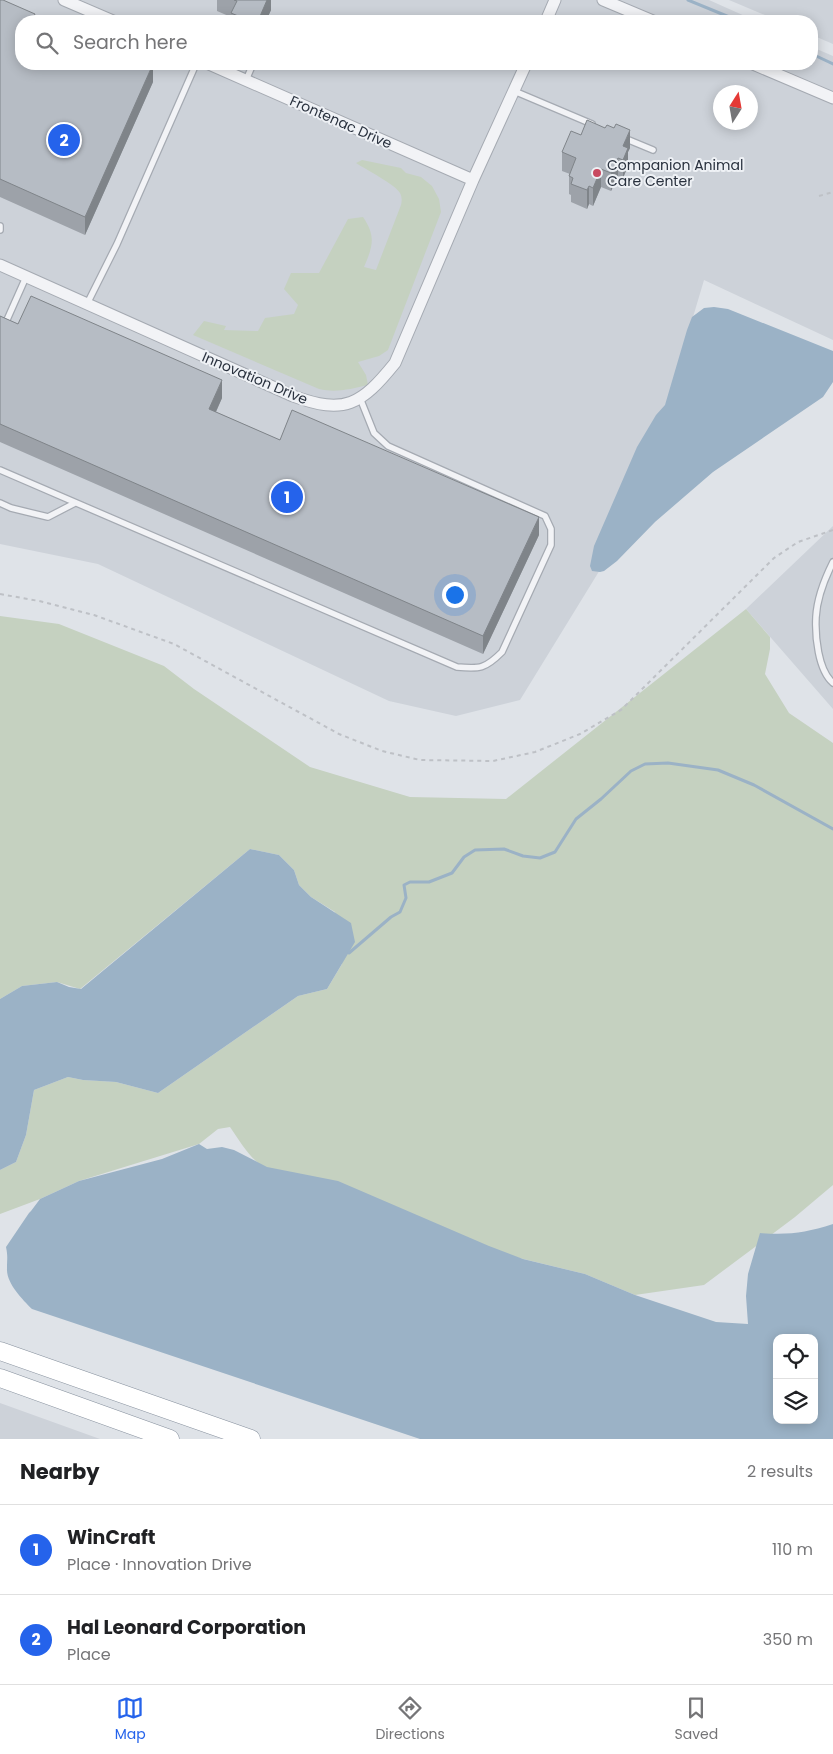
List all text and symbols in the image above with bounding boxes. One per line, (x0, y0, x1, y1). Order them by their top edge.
search box (15, 15, 818, 70)
icon: search (33, 29, 61, 57)
text: Search here (73, 29, 187, 56)
north arrow (713, 85, 758, 130)
street label: Frontenac Drive (287, 91, 395, 154)
pin: 2 (48, 121, 80, 159)
place label: Companion Animal Care Center (607, 155, 743, 191)
marker: Companion Animal Care Center (591, 167, 603, 179)
street label: Innovation Drive (199, 347, 311, 409)
pin: 1 (271, 478, 303, 516)
your location (442, 582, 468, 608)
map controls (773, 1334, 818, 1424)
button: locate (773, 1334, 818, 1379)
button: layers (773, 1379, 818, 1424)
text: Nearby (20, 1457, 100, 1486)
text: 2 results (747, 1460, 813, 1483)
text: WinCraft (67, 1524, 155, 1551)
text: 1 (33, 1538, 39, 1561)
text: 110 m (772, 1538, 813, 1561)
text: Place · Innovation Drive (67, 1553, 252, 1576)
text: Hal Leonard Corporation (67, 1614, 306, 1641)
text: 2 (31, 1628, 41, 1651)
text: 350 m (763, 1628, 813, 1651)
text: Place (67, 1643, 111, 1666)
tab: Map (115, 1694, 146, 1745)
tab: Directions (375, 1694, 445, 1745)
tab: Saved (674, 1694, 718, 1745)

